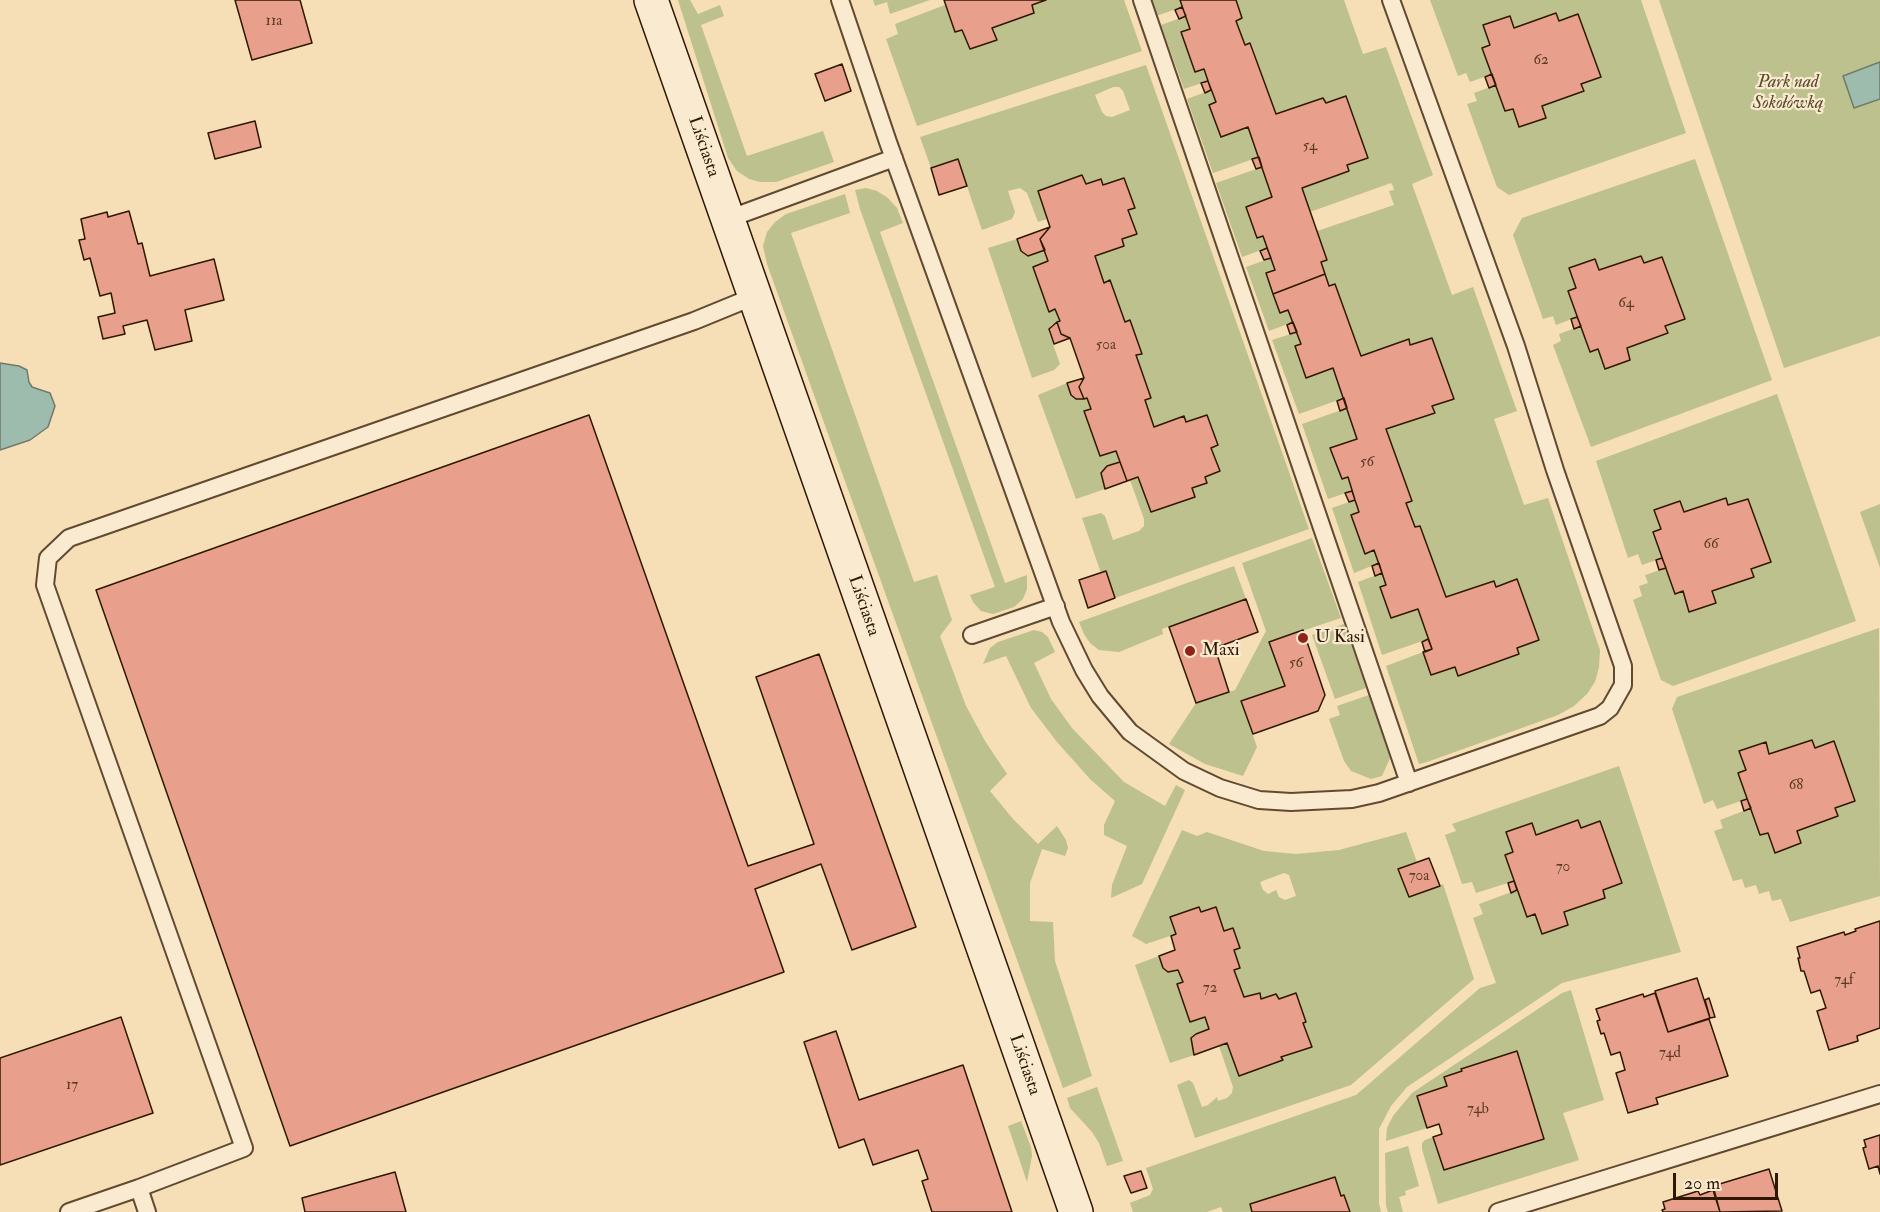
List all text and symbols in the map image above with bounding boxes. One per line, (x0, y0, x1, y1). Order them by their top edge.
house number: 11a (266, 13, 282, 31)
house number: 62 (1533, 52, 1549, 70)
park label: Park nad Sokołówką (1753, 72, 1823, 115)
street label: Liściasta (683, 114, 723, 180)
house number: 54 (1303, 138, 1317, 156)
house number: 64 (1618, 295, 1634, 313)
house number: 50a (1096, 337, 1116, 355)
house number: 56 (1360, 454, 1374, 472)
house number: 66 (1703, 536, 1719, 554)
street label: Liściasta (843, 573, 883, 639)
place label: U Kasi (1315, 627, 1365, 649)
marker: U Kasi (1296, 631, 1310, 645)
place label: Maxi (1202, 640, 1239, 662)
marker: Maxi (1183, 644, 1197, 658)
house number: 56 (1289, 655, 1303, 673)
house number: 68 (1789, 777, 1803, 795)
house number: 70 (1556, 859, 1570, 877)
house number: 70a (1409, 868, 1429, 886)
house number: 74f (1834, 972, 1854, 990)
house number: 72 (1203, 980, 1217, 998)
street label: Liściasta (1004, 1032, 1044, 1098)
house number: 74d (1659, 1045, 1681, 1063)
house number: 17 (66, 1077, 78, 1095)
house number: 74b (1467, 1101, 1489, 1119)
scale bar (1676, 1161, 1781, 1199)
text: 20 m (1684, 1172, 1720, 1195)

